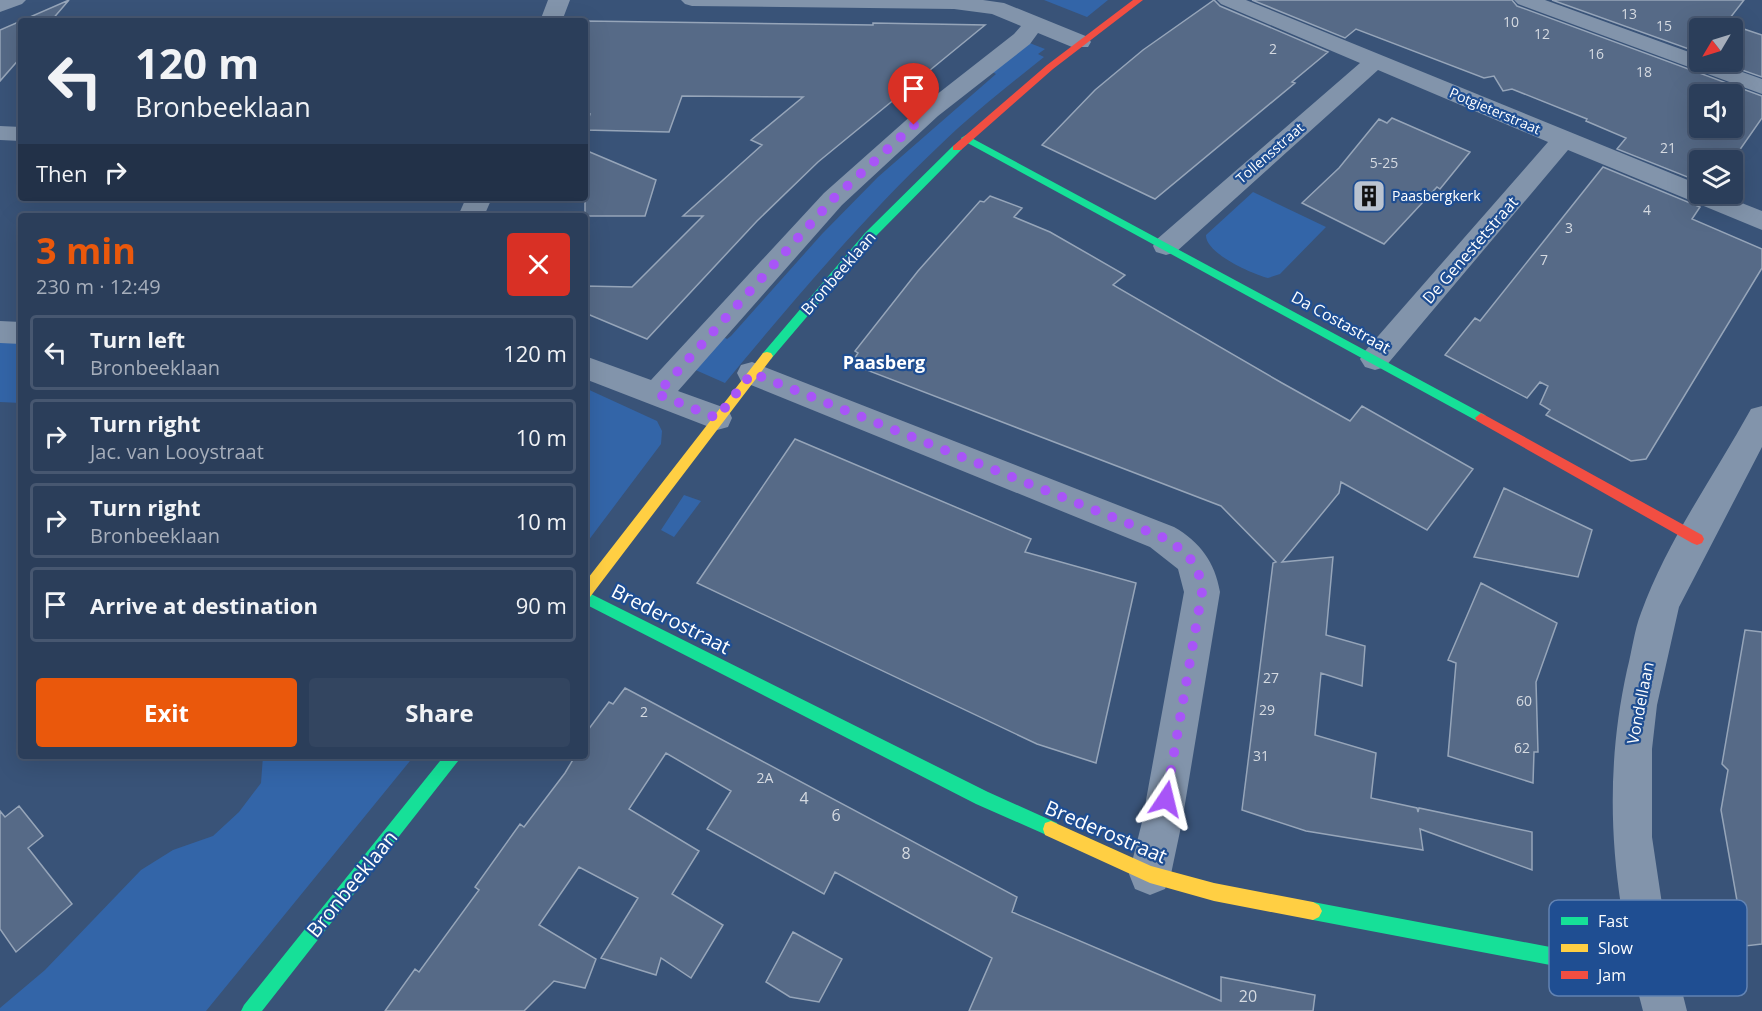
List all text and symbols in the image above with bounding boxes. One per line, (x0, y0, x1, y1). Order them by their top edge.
house number: 13 (1621, 4, 1637, 23)
house number: 10 (1503, 12, 1519, 31)
house number: 15 (1656, 16, 1672, 35)
north arrow (1689, 18, 1743, 72)
map controls (1689, 18, 1743, 204)
house number: 12 (1534, 24, 1550, 43)
text: 120 m (135, 34, 259, 91)
house number: 2 (1269, 39, 1277, 58)
icon: left (36, 42, 114, 120)
house number: 16 (1588, 44, 1604, 63)
house number: 18 (1636, 62, 1652, 81)
pin (888, 63, 939, 125)
icon: arrive (897, 72, 930, 105)
street label: Potgieterstraat (1447, 83, 1544, 138)
button: sound (1689, 84, 1743, 138)
text: Bronbeeklaan (135, 88, 311, 125)
street label: Tollensstraat (1232, 118, 1308, 187)
house number: 21 (1660, 138, 1676, 157)
button: layers (1689, 150, 1743, 204)
house number: 5-25 (1370, 153, 1398, 172)
icon: right (99, 156, 132, 189)
text: Then (36, 158, 87, 188)
building icon: Paasbergkerk (1351, 178, 1387, 214)
place label: Paasbergkerk (1392, 186, 1481, 205)
street label: De Genestetstraat (1417, 191, 1523, 308)
house number: 4 (1643, 200, 1651, 219)
house number: 3 (1565, 218, 1573, 237)
text: 3 min (36, 226, 136, 275)
street label: Bronbeeklaan (796, 226, 880, 320)
button: close (507, 233, 570, 296)
house number: 7 (1540, 250, 1548, 269)
text: 230 m · 12:49 (36, 273, 161, 300)
street label: Da Costastraat (1288, 286, 1395, 358)
text: Turn left (90, 324, 185, 354)
icon: left (39, 336, 72, 369)
text: 120 m (503, 338, 567, 368)
district label: Paasberg (843, 350, 925, 374)
text: Bronbeeklaan (90, 354, 220, 381)
text: Turn right (90, 408, 201, 438)
icon: right (39, 420, 72, 453)
text: 10 m (516, 422, 567, 452)
text: Jac. van Looystraat (90, 438, 264, 465)
text: Turn right (90, 492, 201, 522)
icon: right (39, 504, 72, 537)
text: 10 m (516, 506, 567, 536)
text: Bronbeeklaan (90, 522, 220, 549)
street label: Brederostraat (607, 577, 735, 660)
icon: arrive (39, 588, 72, 621)
text: Arrive at destination (90, 590, 318, 620)
text: 90 m (516, 590, 567, 620)
street label: Vondellaan (1621, 660, 1659, 746)
house number: 27 (1263, 668, 1279, 687)
button: Exit (36, 678, 297, 747)
button: Share (309, 678, 570, 747)
house number: 60 (1516, 691, 1532, 710)
house number: 29 (1259, 700, 1275, 719)
house number: 2 (640, 702, 648, 721)
house number: 62 (1514, 738, 1530, 757)
house number: 31 (1253, 746, 1269, 765)
position arrow (1134, 767, 1198, 831)
house number: 2A (757, 768, 774, 787)
house number: 4 (799, 787, 809, 809)
street label: Brederostraat (1041, 794, 1171, 869)
house number: 6 (831, 804, 841, 826)
street label: Bronbeeklaan (300, 825, 403, 943)
house number: 8 (901, 842, 911, 864)
legend (1549, 900, 1747, 996)
text: Fast (1598, 910, 1629, 932)
text: Slow (1598, 937, 1633, 959)
text: Jam (1596, 964, 1626, 986)
house number: 20 (1239, 985, 1257, 1007)

